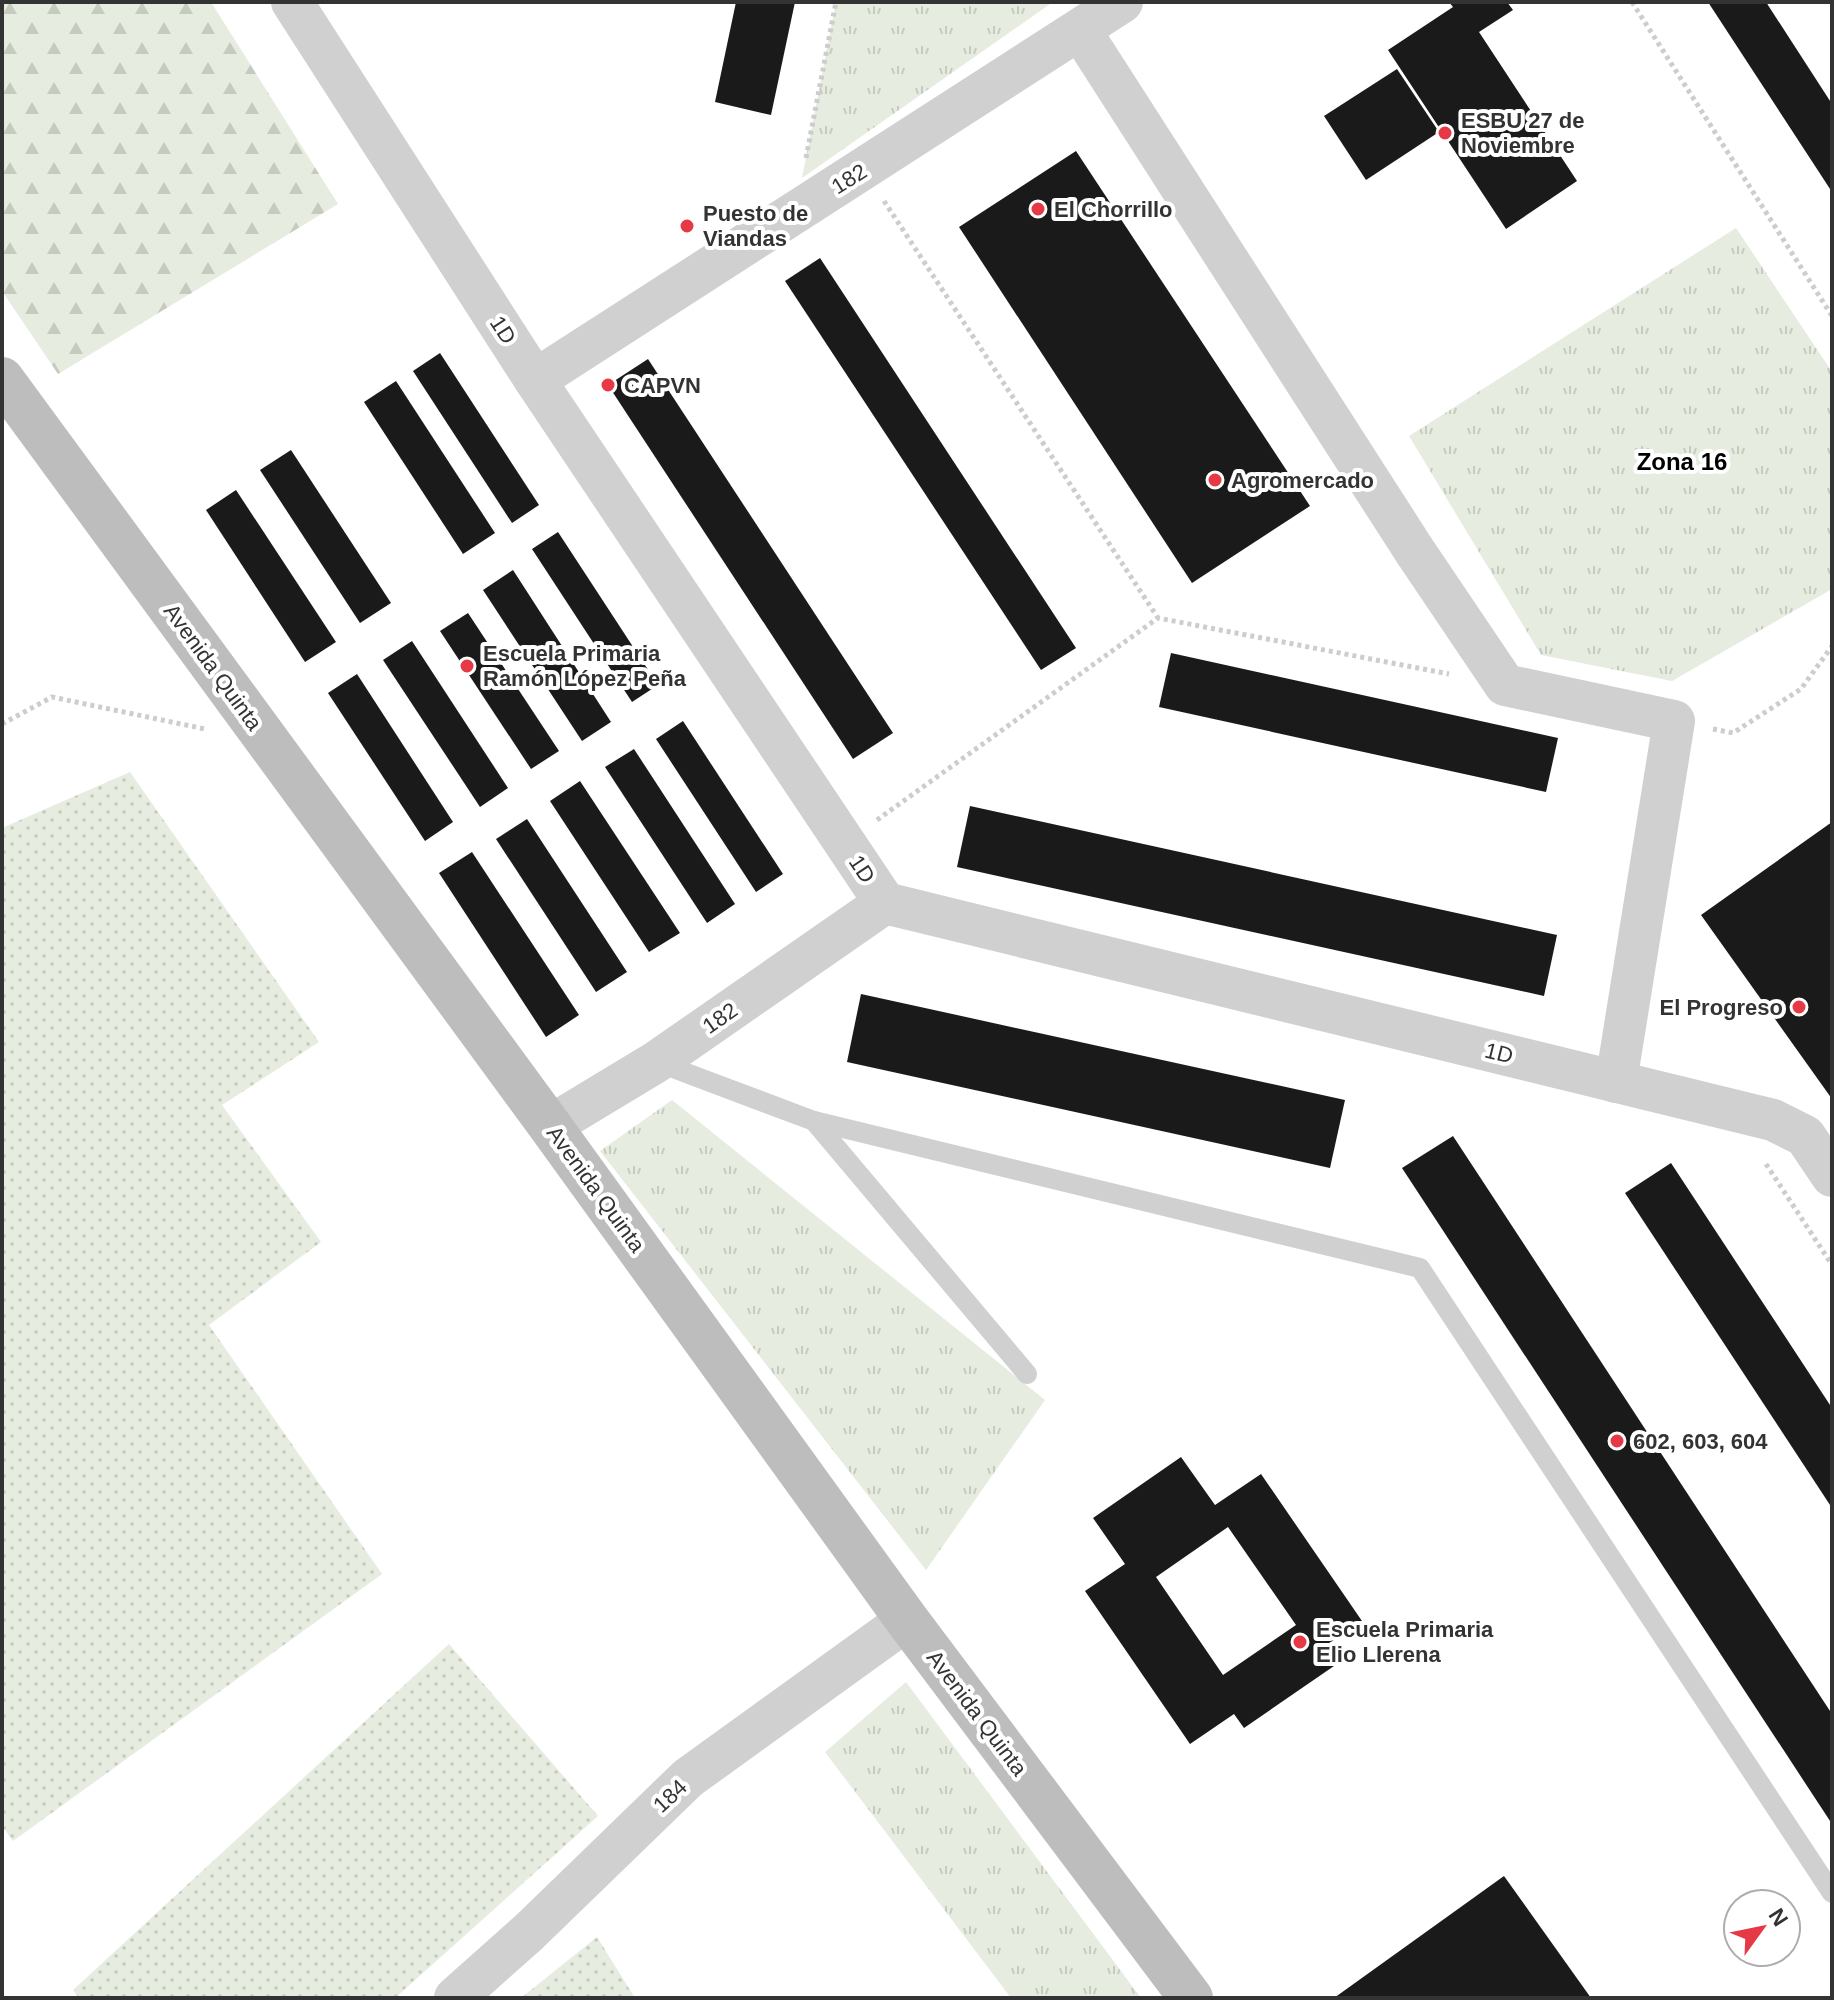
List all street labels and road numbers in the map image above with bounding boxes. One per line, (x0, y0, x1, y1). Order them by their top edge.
street label: 182 (827, 159, 871, 199)
street label: 1D (485, 311, 521, 349)
street label: Avenida Quinta (159, 599, 268, 736)
street label: 1D (844, 850, 880, 888)
street label: 182 (698, 997, 742, 1039)
street label: 1D (1482, 1037, 1516, 1069)
street label: Avenida Quinta (542, 1121, 651, 1258)
street label: Avenida Quinta (922, 1646, 1033, 1781)
street label: 184 (648, 1774, 692, 1818)

